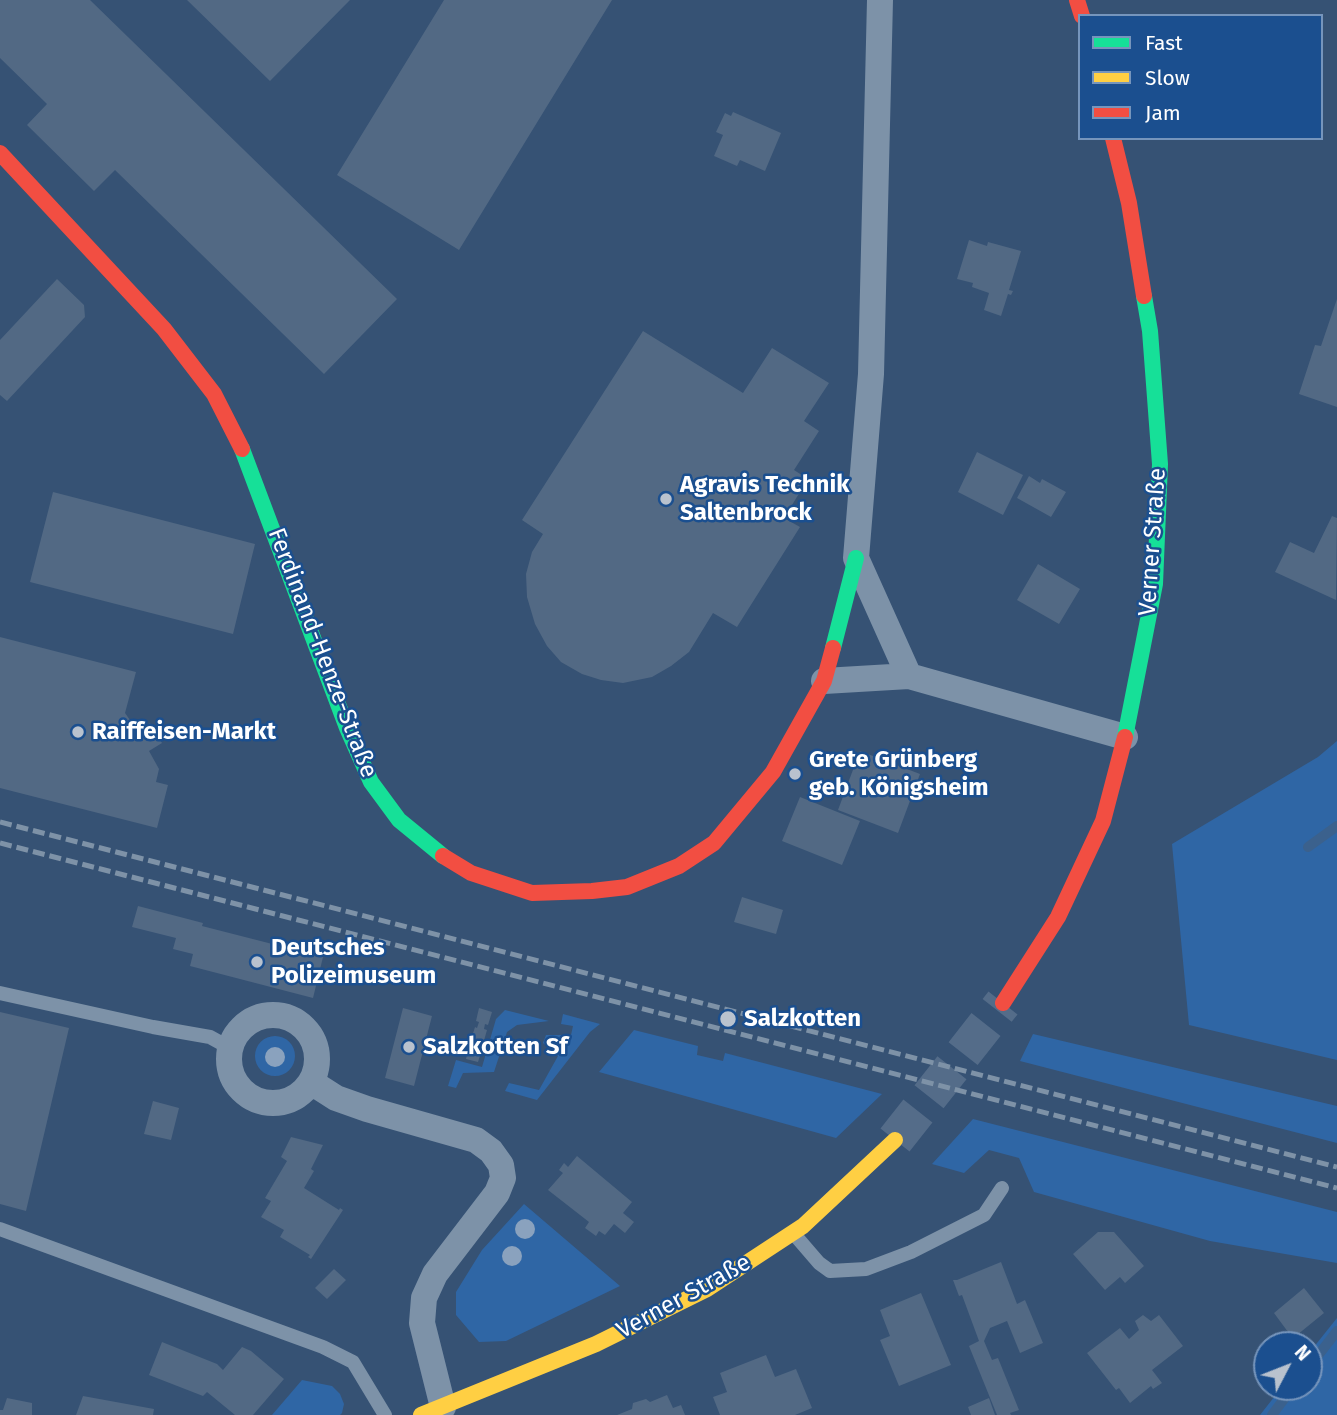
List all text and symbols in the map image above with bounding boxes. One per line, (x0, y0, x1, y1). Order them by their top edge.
legend (1078, 14, 1323, 140)
text: Fast (1145, 30, 1183, 56)
text: Slow (1145, 65, 1190, 91)
text: Jam (1145, 100, 1181, 126)
street label: Verner Straße (1133, 467, 1173, 617)
place label: Agravis Technik Saltenbrock (680, 471, 849, 527)
marker: Agravis Technik Saltenbrock (658, 491, 674, 507)
street label: Ferdinand-Henze-Straße (261, 524, 383, 782)
place label: Raiffeisen-Markt (92, 718, 276, 746)
marker: Raiffeisen-Markt (70, 724, 86, 740)
place label: Grete Grünberg geb. Königsheim (809, 746, 989, 802)
marker: Grete Grünberg geb. Königsheim (787, 766, 803, 782)
place label: Deutsches Polizeimuseum (271, 934, 436, 990)
marker: Deutsches Polizeimuseum (249, 954, 265, 970)
place label: Salzkotten (744, 1005, 861, 1033)
marker: Salzkotten (718, 1009, 738, 1029)
place label: Salzkotten Sf (423, 1033, 568, 1061)
marker: Salzkotten Sf (401, 1039, 417, 1055)
street label: Verner Straße (612, 1248, 756, 1346)
north arrow (1253, 1331, 1323, 1401)
text: N (1290, 1341, 1315, 1365)

